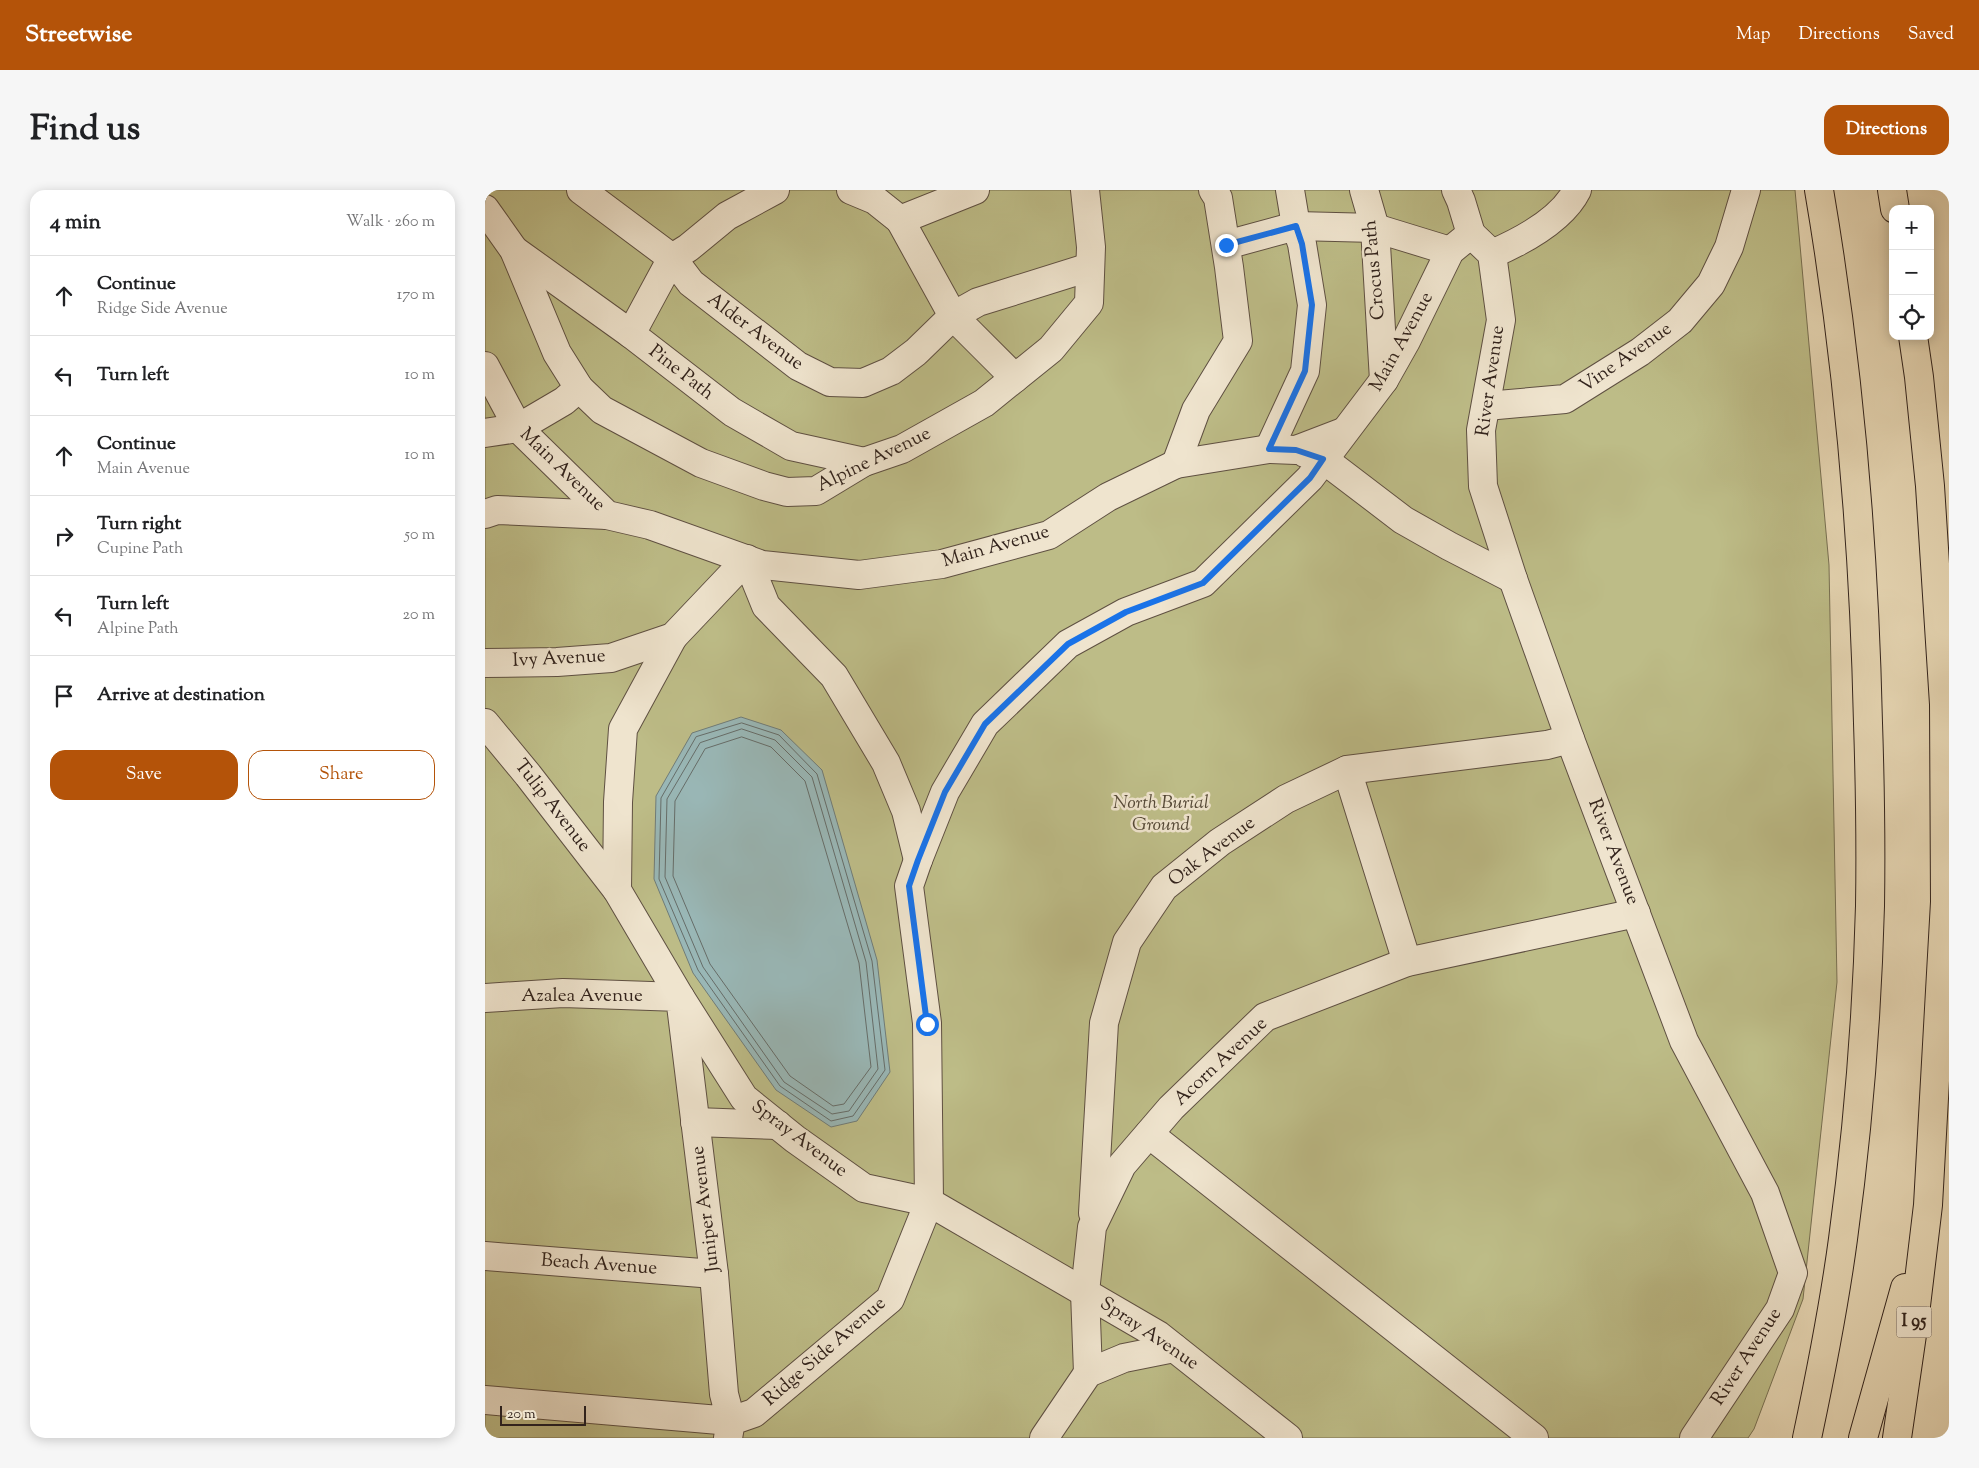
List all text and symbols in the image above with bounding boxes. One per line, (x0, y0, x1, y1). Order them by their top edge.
text: Streetwise (25, 18, 132, 52)
text: Map (1736, 22, 1771, 48)
text: Directions (1799, 22, 1880, 48)
text: Saved (1908, 22, 1954, 48)
text: Find us (30, 105, 140, 156)
button: Directions (1824, 105, 1949, 155)
map controls (1889, 205, 1934, 340)
button: + (1889, 205, 1934, 250)
text: 4 min (50, 208, 101, 238)
text: Walk · 260 m (346, 211, 435, 234)
street label: Crocus Path (1357, 219, 1393, 321)
route end (1215, 234, 1238, 257)
button: − (1889, 250, 1934, 295)
text: Continue (97, 271, 176, 298)
icon: ahead (50, 282, 78, 310)
text: 170 m (397, 284, 435, 307)
street label: Alder Avenue (701, 287, 809, 377)
street label: Main Avenue (1363, 287, 1441, 397)
button: locate (1889, 295, 1934, 340)
text: Ridge Side Avenue (97, 298, 228, 321)
street label: Vine Avenue (1574, 316, 1678, 400)
street label: River Avenue (1470, 324, 1512, 438)
street label: Pine Path (643, 339, 719, 407)
icon: left (50, 362, 78, 390)
text: Turn left (97, 362, 169, 389)
text: 10 m (405, 364, 435, 387)
street label: Alpine Avenue (812, 421, 936, 499)
street label: Main Avenue (513, 422, 611, 518)
text: Continue (97, 431, 176, 458)
icon: ahead (50, 442, 78, 470)
text: 10 m (405, 444, 435, 467)
text: Main Avenue (97, 458, 190, 481)
text: Turn right (97, 511, 181, 538)
street label: Main Avenue (939, 519, 1053, 575)
icon: right (50, 522, 78, 550)
text: 50 m (404, 524, 435, 547)
text: Cupine Path (97, 538, 183, 561)
text: Turn left (97, 591, 169, 618)
icon: left (50, 602, 78, 630)
text: 20 m (402, 604, 435, 627)
text: Alpine Path (97, 618, 179, 641)
street label: Ivy Avenue (512, 643, 606, 675)
icon: arrive (50, 682, 78, 710)
text: Arrive at destination (97, 682, 265, 709)
button: Save (50, 750, 238, 800)
button: Share (248, 750, 435, 800)
street label: Tulip Avenue (507, 754, 597, 858)
park label: North Burial Ground (1113, 790, 1209, 839)
street label: River Avenue (1580, 795, 1646, 909)
street label: Oak Avenue (1163, 810, 1261, 894)
street label: Azalea Avenue (521, 983, 643, 1010)
street label: Acorn Avenue (1168, 1011, 1274, 1113)
route start (916, 1013, 939, 1036)
street label: Spray Avenue (745, 1094, 853, 1184)
street label: Juniper Avenue (685, 1144, 727, 1275)
street label: Beach Avenue (540, 1247, 658, 1283)
street label: Ridge Side Avenue (758, 1291, 892, 1413)
street label: Spray Avenue (1094, 1291, 1204, 1377)
street label: River Avenue (1705, 1303, 1789, 1411)
road number: I 95 (1897, 1306, 1931, 1338)
scale bar (500, 1403, 586, 1426)
text: 20 m (507, 1405, 536, 1425)

